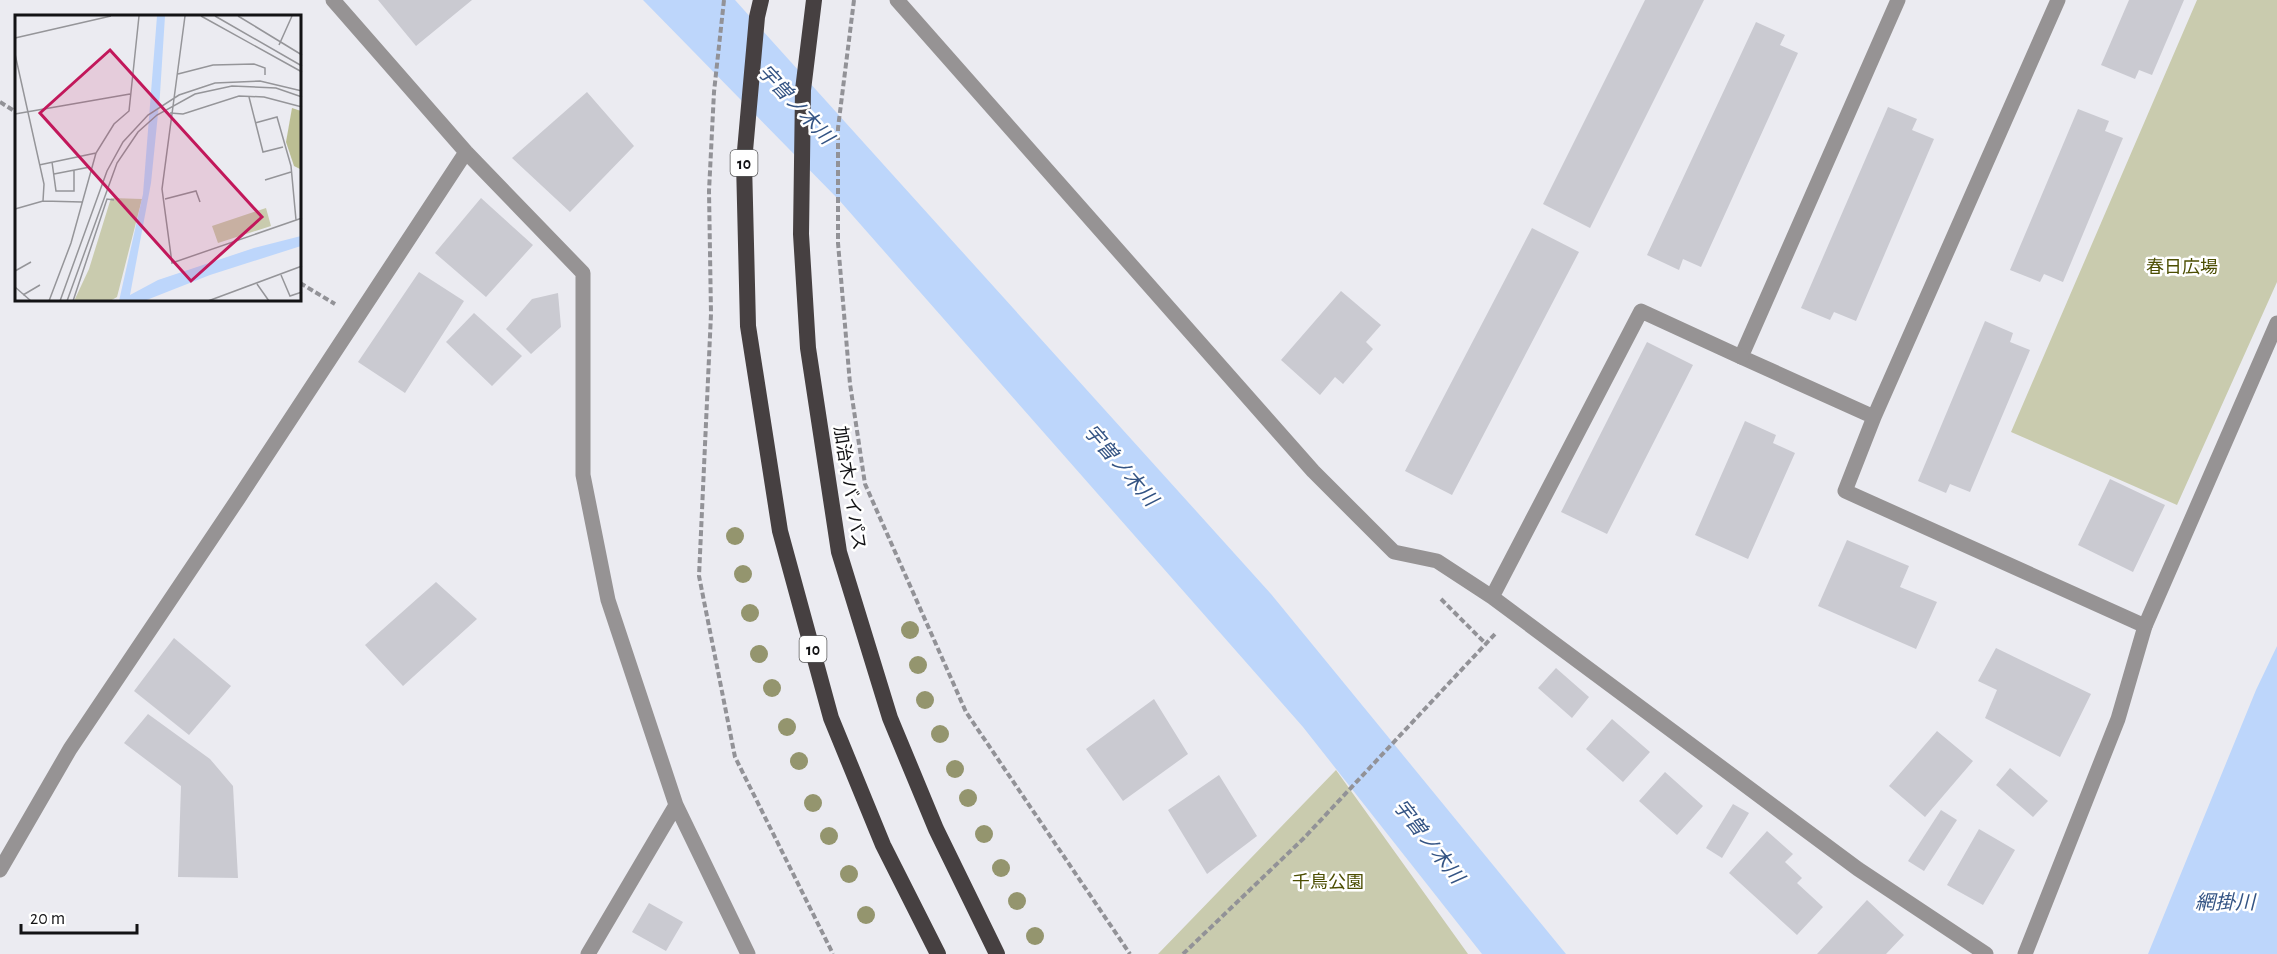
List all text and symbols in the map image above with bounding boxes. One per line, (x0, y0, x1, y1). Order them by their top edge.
inset map (15, 15, 302, 302)
water label: 宇曽ノ木川 (754, 61, 839, 150)
road number: 10 (730, 150, 758, 176)
park label: 春日広場 (2146, 257, 2218, 277)
water label: 宇曽ノ木川 (1080, 421, 1163, 511)
street label: 加治木バイパス (830, 424, 870, 552)
road number: 10 (800, 636, 826, 662)
water label: 宇曽ノ木川 (1390, 795, 1469, 889)
park label: 千鳥公園 (1292, 872, 1364, 892)
water label: 網掛川 (2195, 892, 2257, 913)
scale bar (21, 897, 136, 935)
text: 20 m (30, 910, 65, 928)

